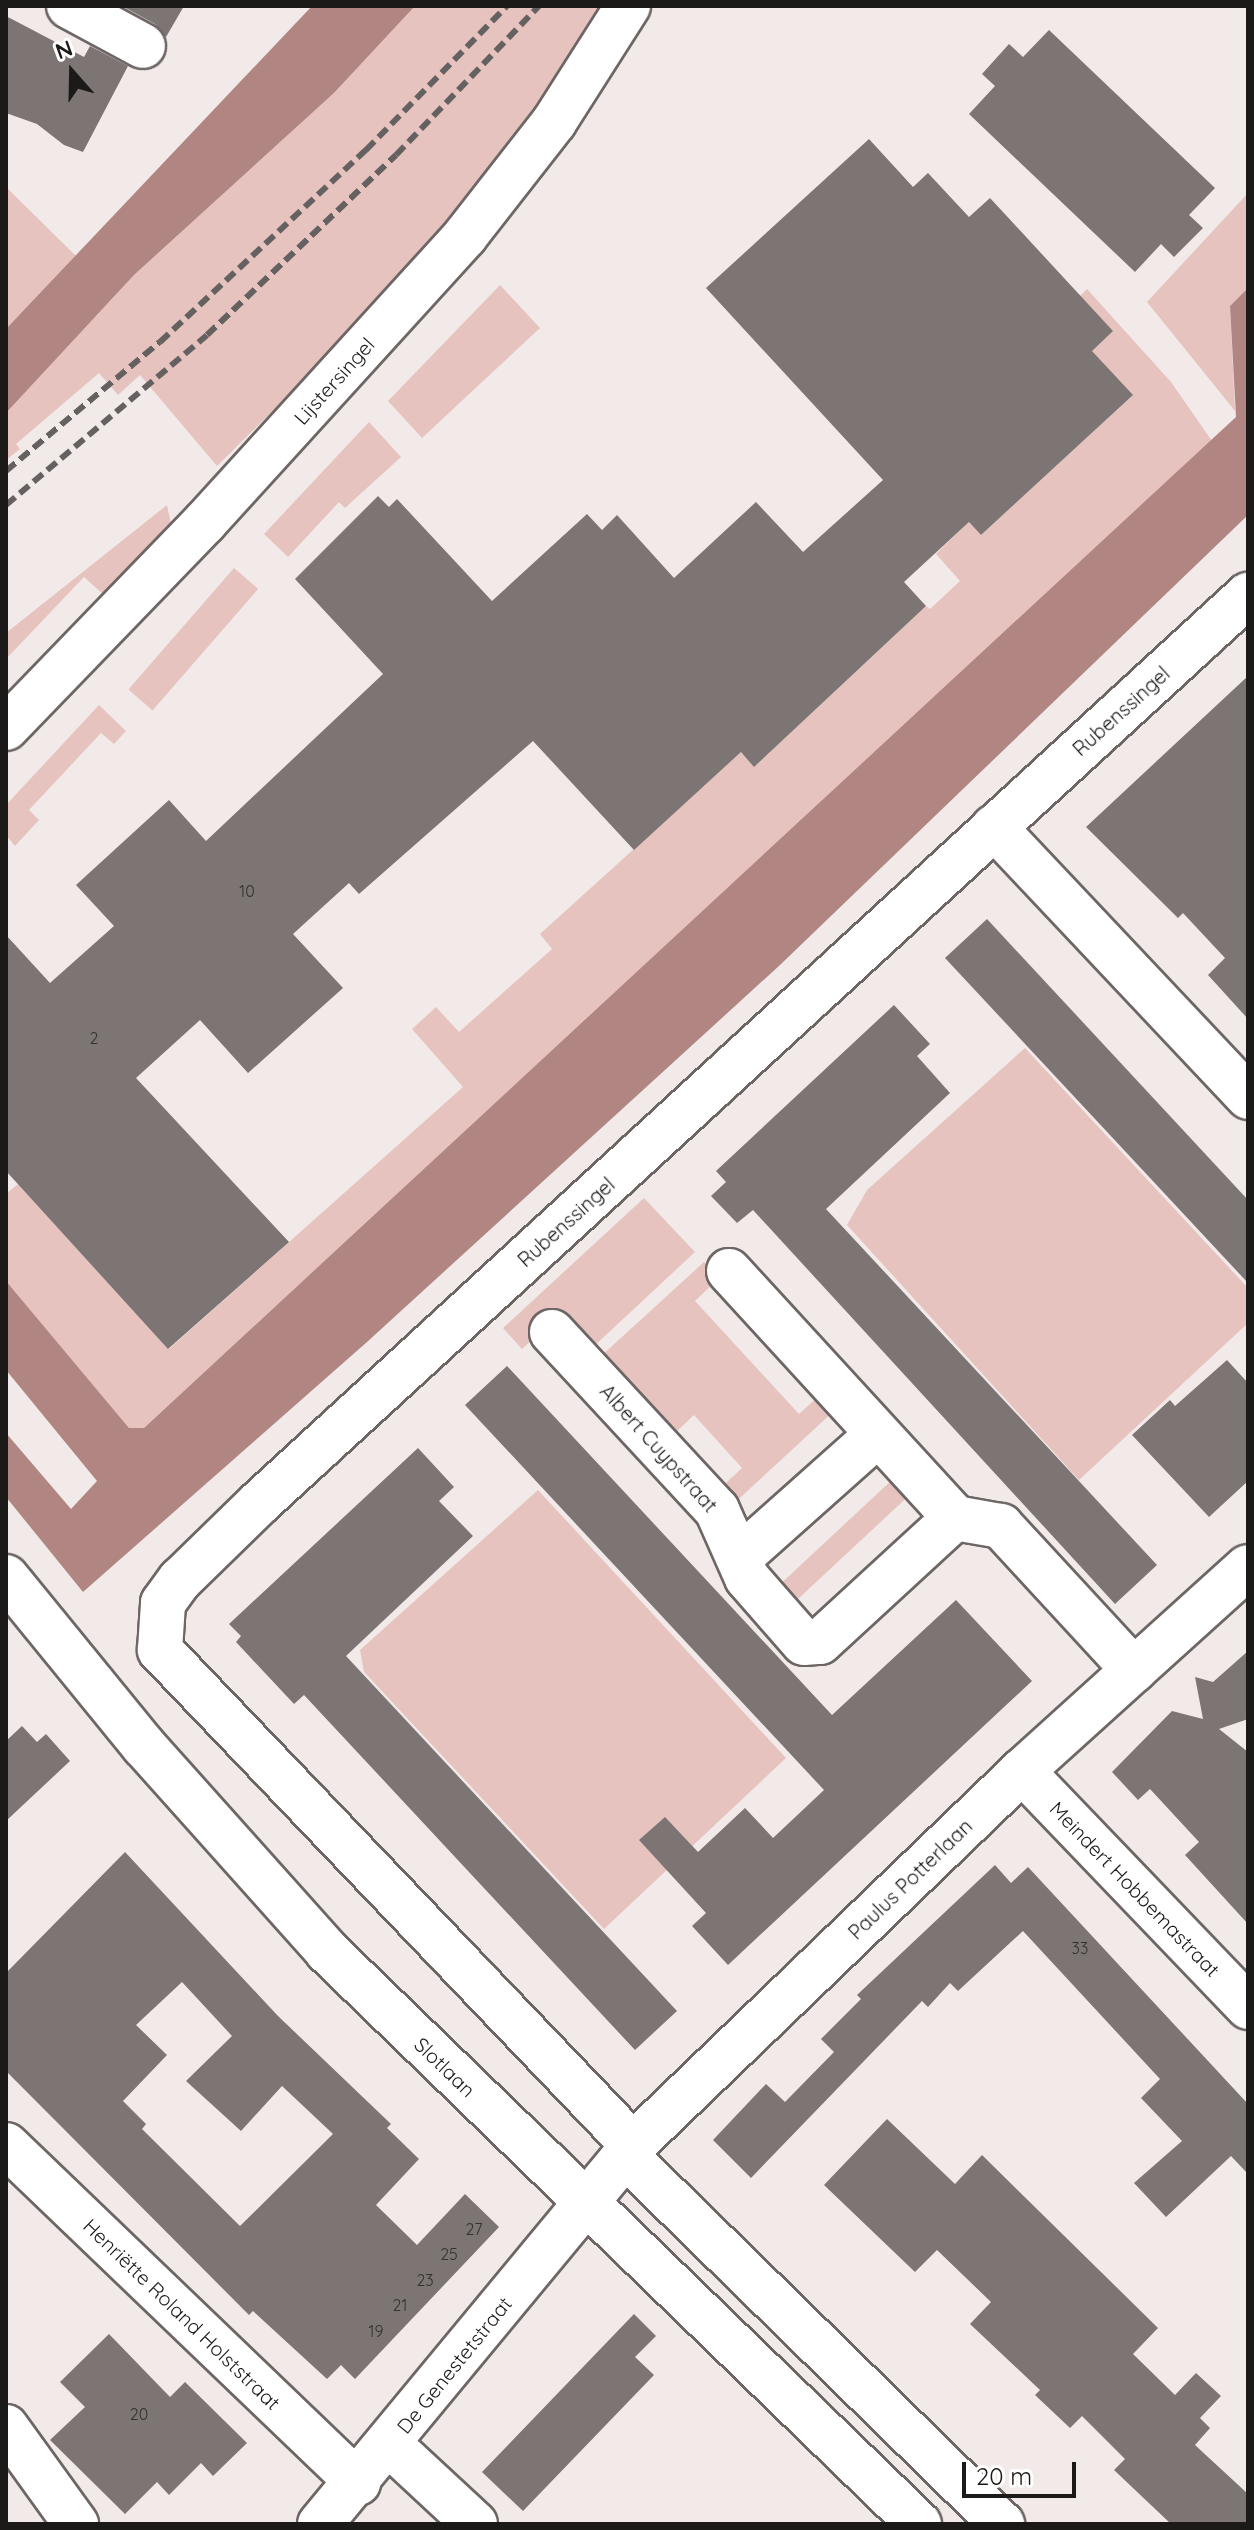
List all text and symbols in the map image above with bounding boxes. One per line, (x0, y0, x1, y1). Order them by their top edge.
north arrow (32, 32, 112, 112)
text: N (51, 34, 76, 65)
street label: Lijstersingel (289, 333, 379, 429)
street label: Rubenssingel (1068, 661, 1174, 761)
house number: 10 (239, 881, 255, 901)
house number: 2 (90, 1028, 98, 1048)
street label: Rubenssingel (513, 1172, 619, 1272)
street label: Albert Cuypstraat (595, 1379, 723, 1517)
street label: Meindert Hobbemastraat (1045, 1796, 1225, 1982)
street label: Paulus Potterlaan (843, 1814, 977, 1944)
house number: 33 (1072, 1938, 1088, 1958)
street label: Slotlaan (410, 2032, 480, 2102)
street label: Henriëtte Roland Holststraat (79, 2214, 285, 2414)
house number: 27 (466, 2219, 482, 2239)
house number: 25 (440, 2244, 458, 2264)
house number: 23 (416, 2270, 434, 2290)
street label: De Genestetstraat (392, 2292, 516, 2438)
house number: 21 (393, 2295, 407, 2315)
house number: 19 (369, 2321, 383, 2341)
house number: 20 (130, 2404, 148, 2424)
scale bar (966, 2446, 1080, 2496)
text: 20 m (976, 2461, 1032, 2491)

